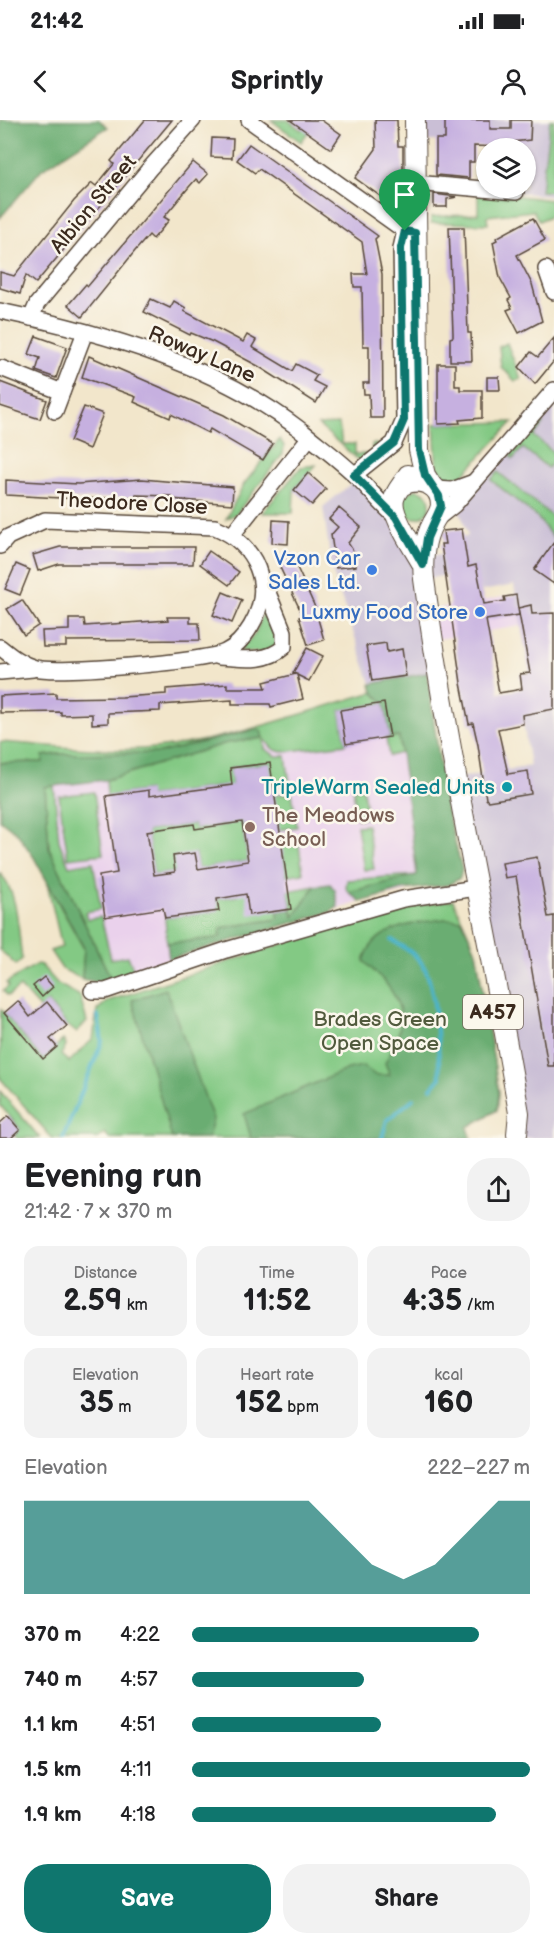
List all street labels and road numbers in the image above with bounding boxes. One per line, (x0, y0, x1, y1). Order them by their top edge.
street label: Albion Street (45, 150, 142, 259)
street label: Roway Lane (144, 321, 259, 388)
street label: Theodore Close (56, 487, 208, 520)
road number: A457 (463, 995, 523, 1029)

